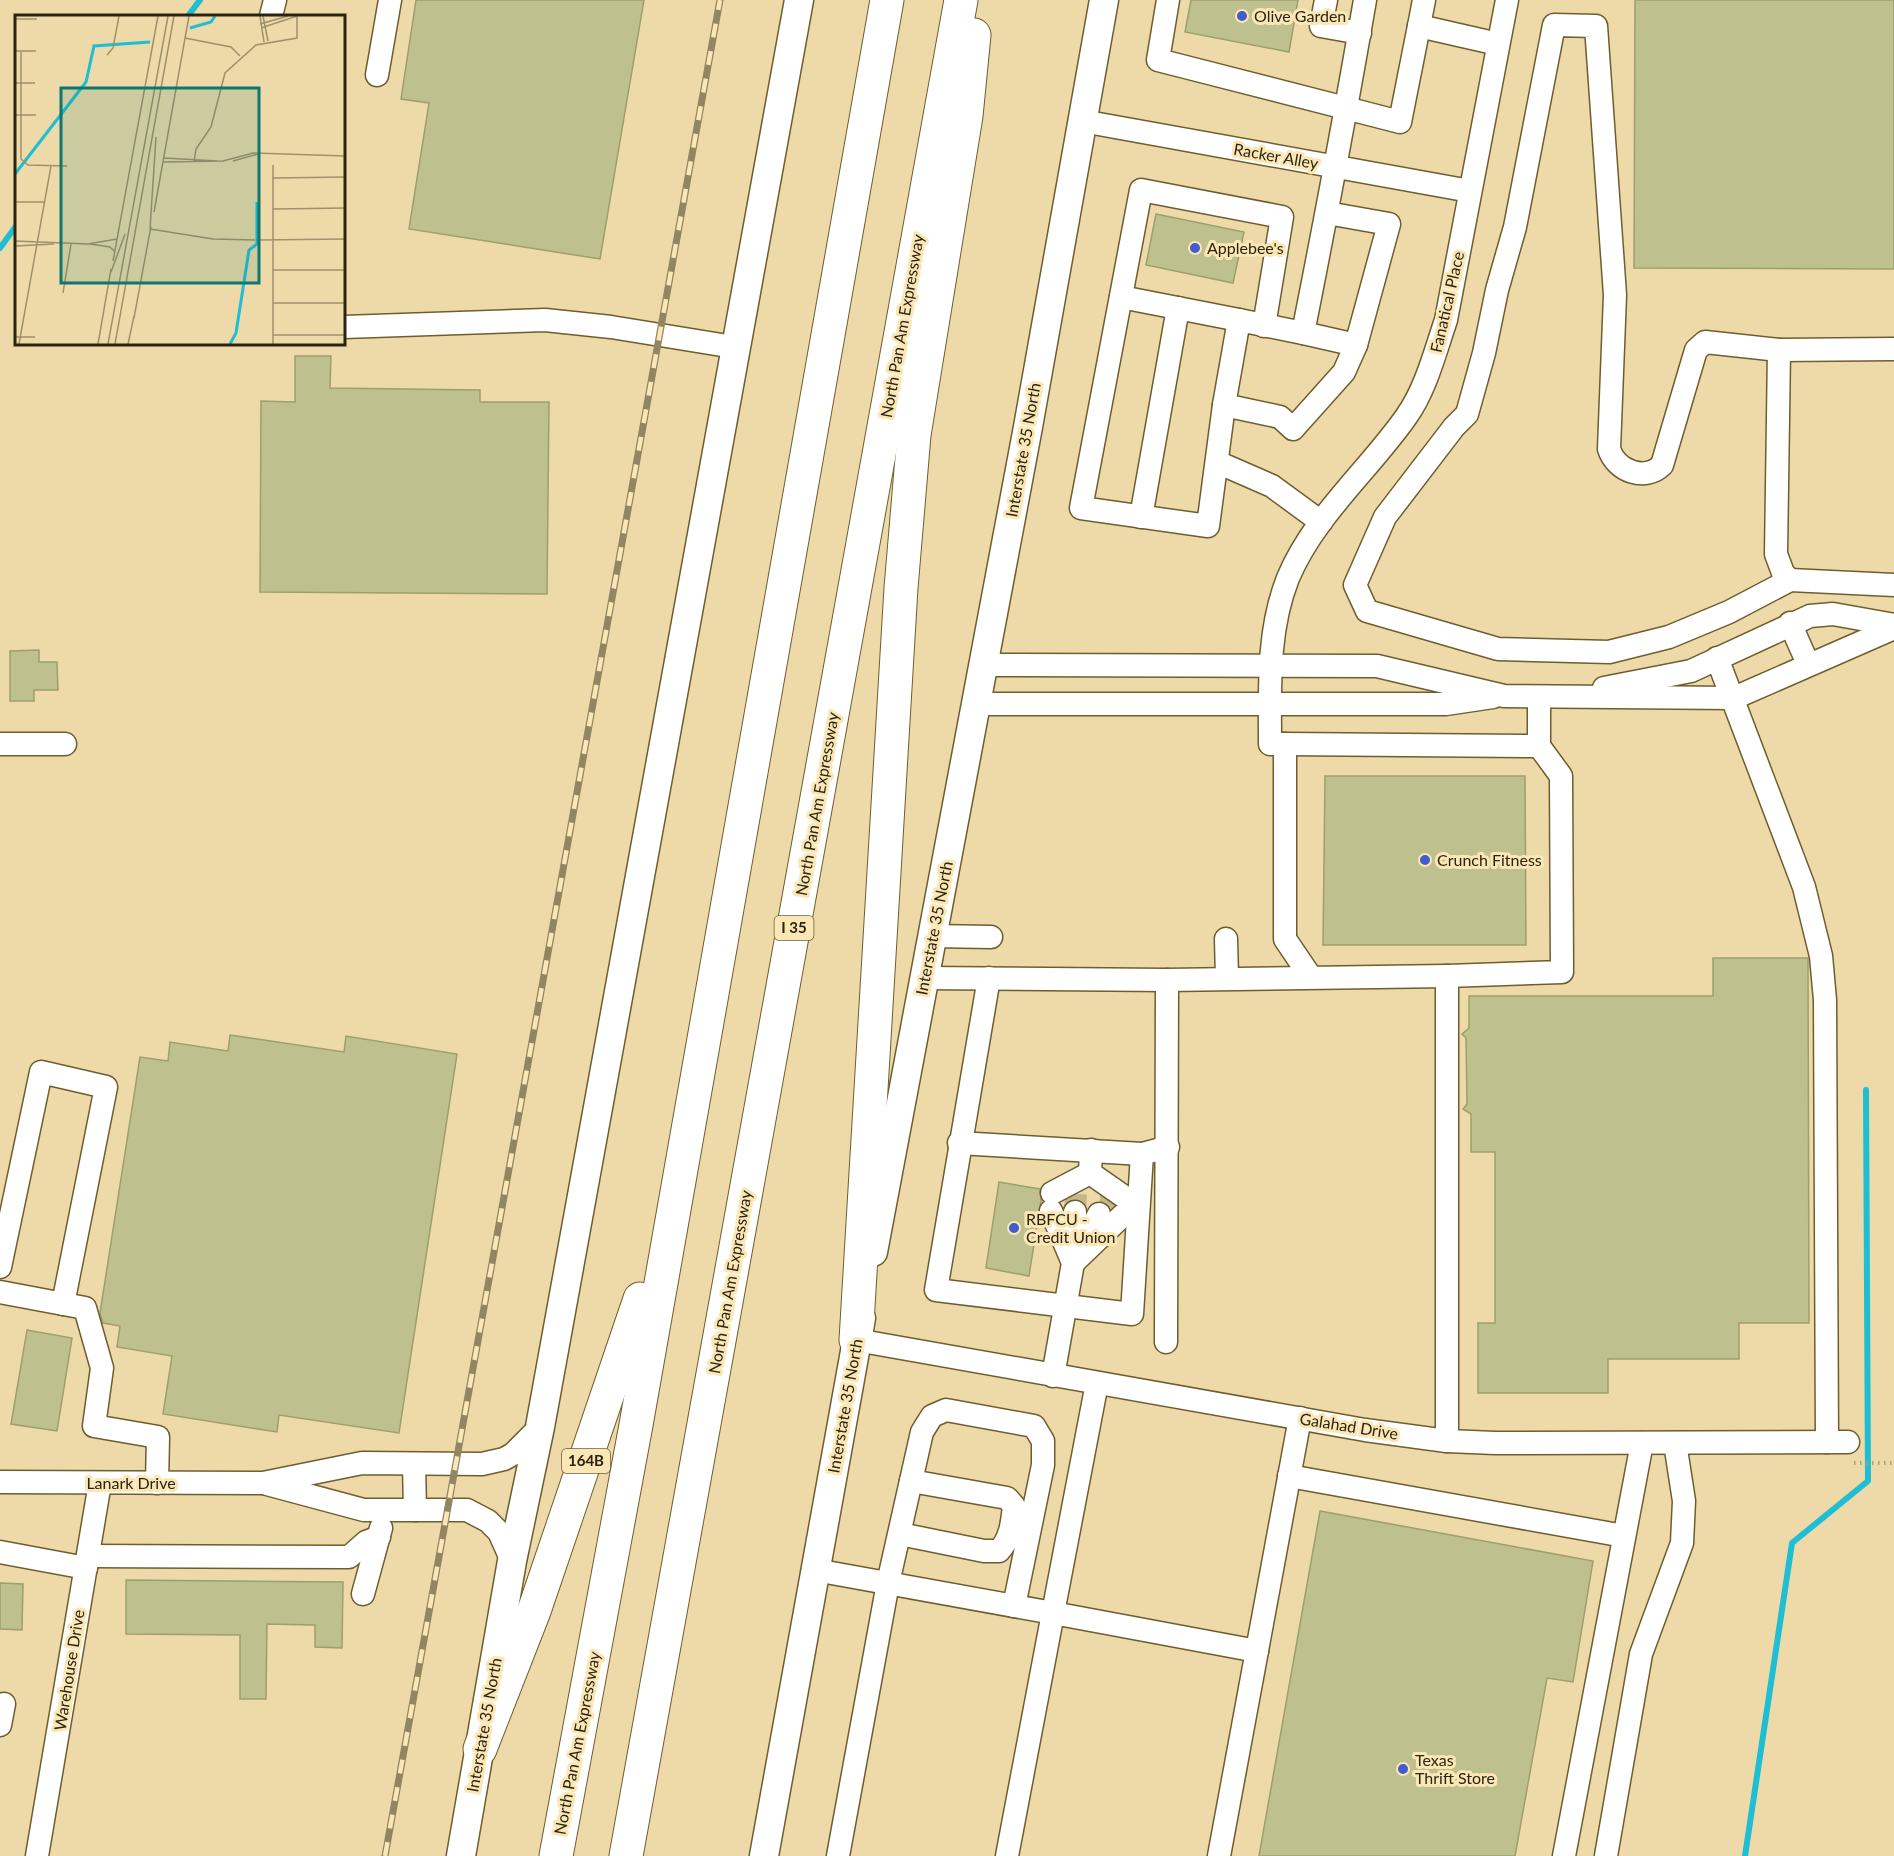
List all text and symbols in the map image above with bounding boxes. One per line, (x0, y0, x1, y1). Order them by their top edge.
place label: Olive Garden (1254, 6, 1346, 25)
marker: Olive Garden (1235, 9, 1249, 23)
inset map (15, 15, 345, 345)
street label: Racker Alley (1232, 139, 1321, 172)
street label: North Pan Am Expressway (876, 232, 927, 419)
place label: Applebee's (1207, 238, 1284, 257)
marker: Applebee's (1188, 241, 1202, 255)
street label: Fanatical Place (1426, 249, 1467, 354)
street label: Interstate 35 North (1001, 381, 1044, 519)
street label: North Pan Am Expressway (791, 710, 842, 897)
place label: Crunch Fitness (1437, 850, 1542, 869)
marker: Crunch Fitness (1418, 853, 1432, 867)
street label: Interstate 35 North (911, 859, 956, 996)
road number: I 35 (774, 916, 814, 940)
street label: North Pan Am Expressway (704, 1188, 755, 1375)
place label: RBFCU - Credit Union (1026, 1209, 1116, 1246)
marker: RBFCU - Credit Union (1007, 1221, 1021, 1235)
street label: Interstate 35 North (823, 1337, 866, 1475)
street label: Galahad Drive (1299, 1408, 1400, 1443)
road number: 164B (562, 1449, 610, 1473)
street label: Lanark Drive (86, 1473, 176, 1492)
street label: Warehouse Drive (50, 1608, 87, 1732)
street label: North Pan Am Expressway (549, 1649, 604, 1836)
street label: Interstate 35 North (462, 1656, 505, 1794)
place label: Texas Thrift Store (1415, 1750, 1495, 1787)
marker: Texas Thrift Store (1396, 1762, 1410, 1776)

